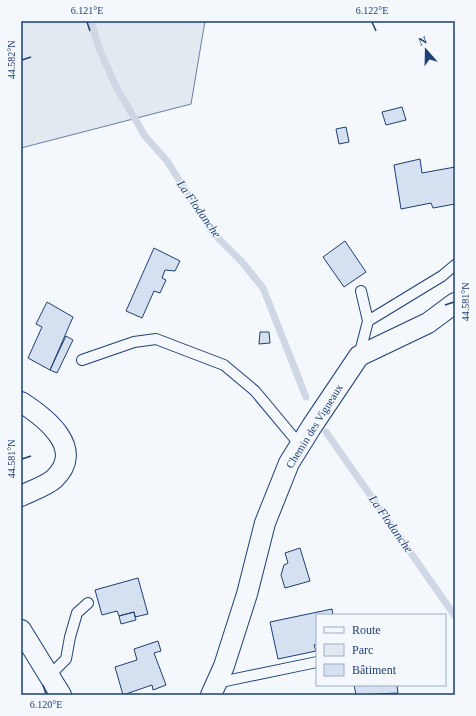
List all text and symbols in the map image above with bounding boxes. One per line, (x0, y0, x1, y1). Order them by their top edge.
text: 6.121°E (71, 5, 103, 16)
text: 6.122°E (356, 5, 388, 16)
north arrow (406, 30, 446, 70)
text: N (417, 34, 428, 48)
text: 44.582°N (6, 41, 17, 79)
water label: La Flodanche (173, 177, 224, 241)
text: 44.581°N (460, 283, 471, 321)
street label: Chemin des Vigneaux (283, 381, 345, 470)
text: 44.581°N (6, 440, 17, 478)
water label: La Flodanche (365, 492, 416, 556)
legend (316, 614, 446, 686)
text: Route (352, 623, 381, 637)
text: Parc (352, 643, 373, 657)
text: Bâtiment (352, 663, 397, 677)
text: 6.120°E (30, 699, 62, 710)

